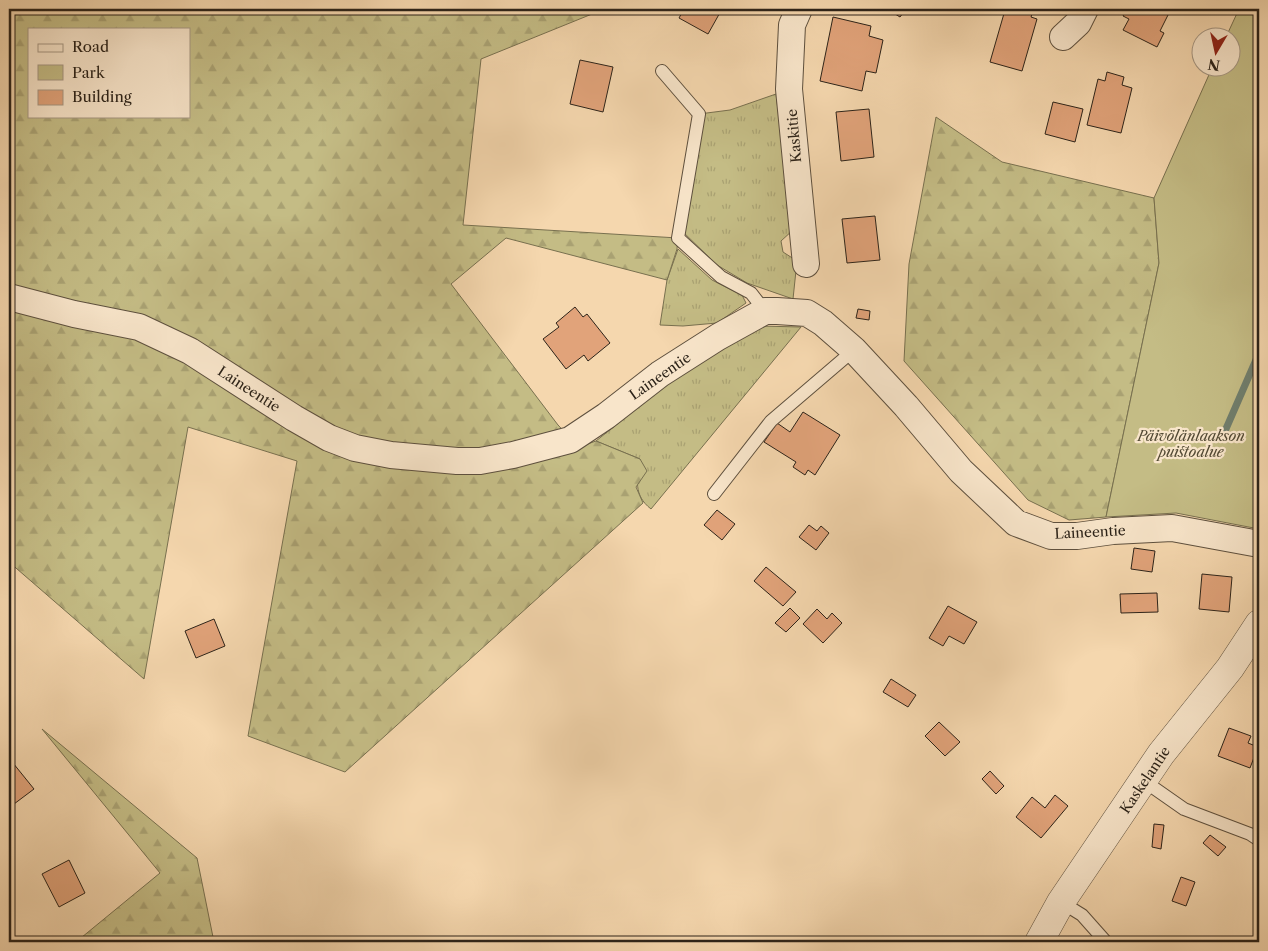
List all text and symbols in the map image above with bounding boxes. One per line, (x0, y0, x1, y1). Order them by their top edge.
legend (28, 28, 190, 118)
north arrow (1190, 28, 1240, 78)
text: Road (72, 37, 109, 56)
text: N (1207, 55, 1221, 75)
text: Park (72, 63, 106, 82)
text: Building (72, 87, 132, 106)
street label: Kaskitie (783, 108, 805, 164)
street label: Laineentie (626, 348, 694, 404)
street label: Laineentie (214, 362, 284, 416)
park label: Päivölänlaakson puistoalue (1136, 427, 1245, 461)
street label: Laineentie (1054, 521, 1126, 543)
street label: Kaskelantie (1116, 743, 1174, 817)

